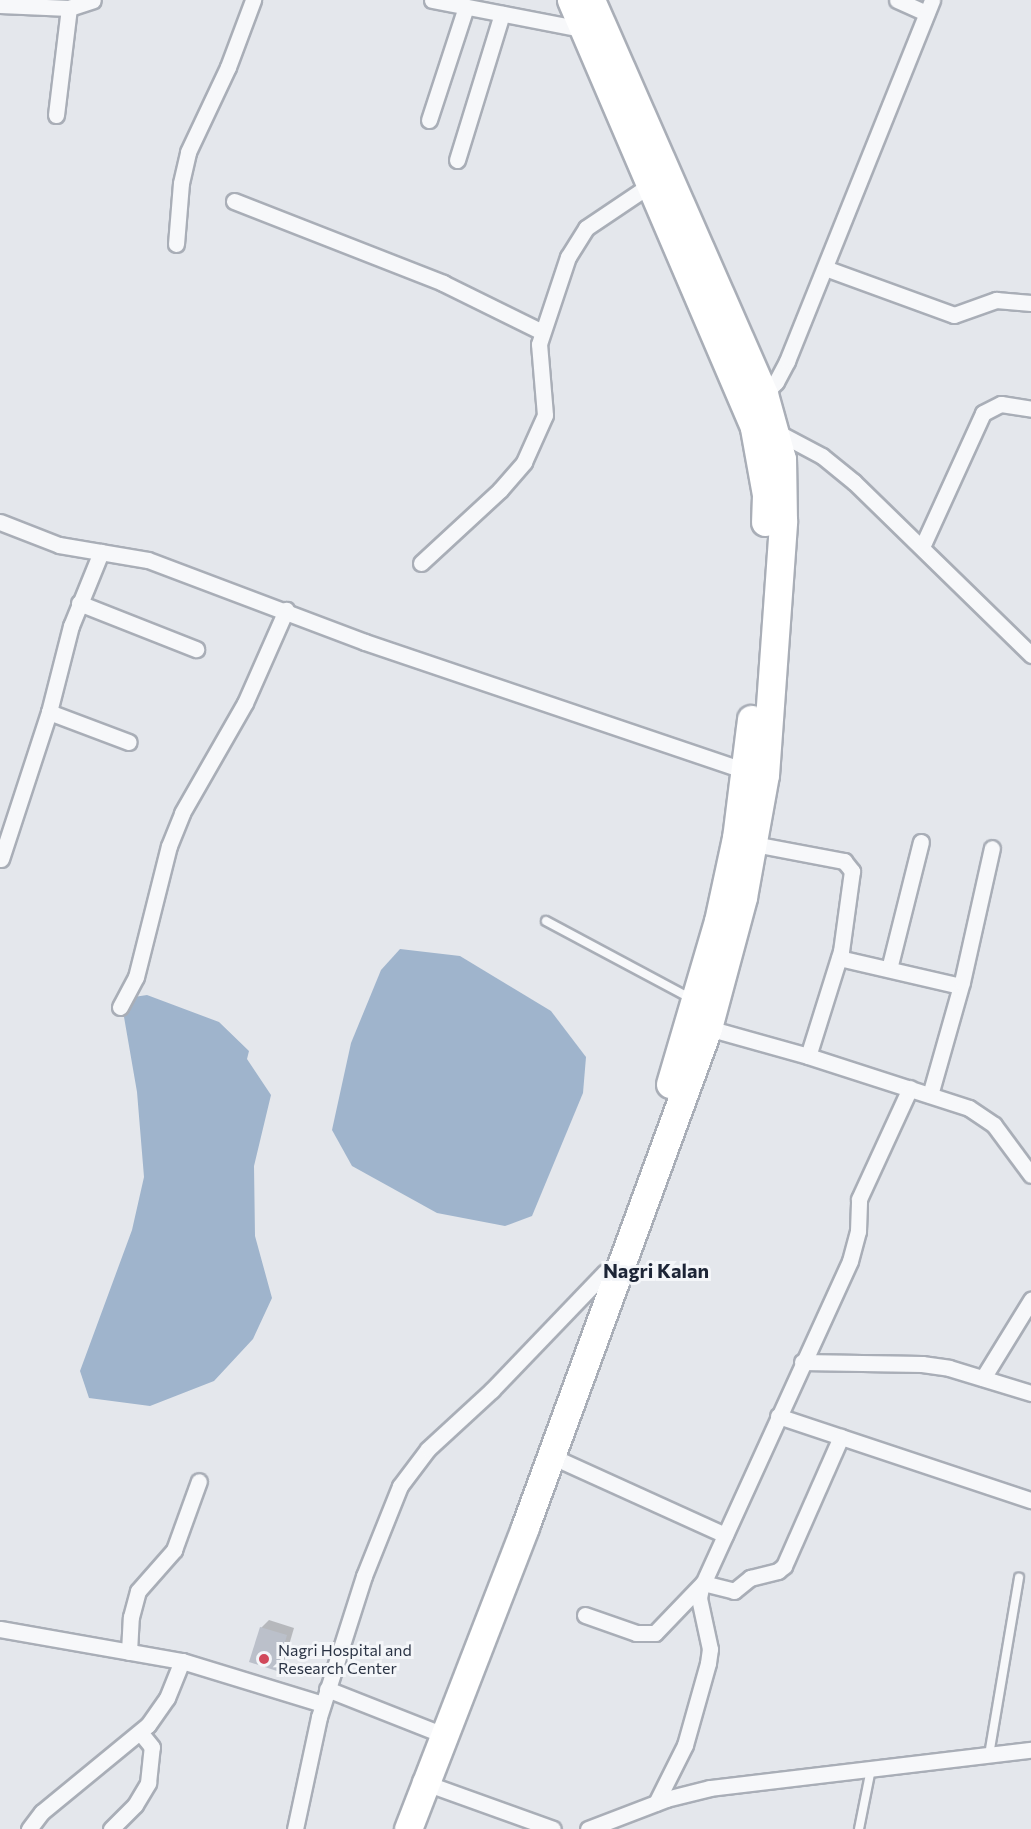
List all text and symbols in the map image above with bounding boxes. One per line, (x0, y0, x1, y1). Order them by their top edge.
district label: Nagri Kalan (603, 1258, 709, 1282)
place label: Nagri Hospital and Research Center (278, 1640, 412, 1678)
marker: Nagri Hospital and Research Center (255, 1650, 273, 1668)

